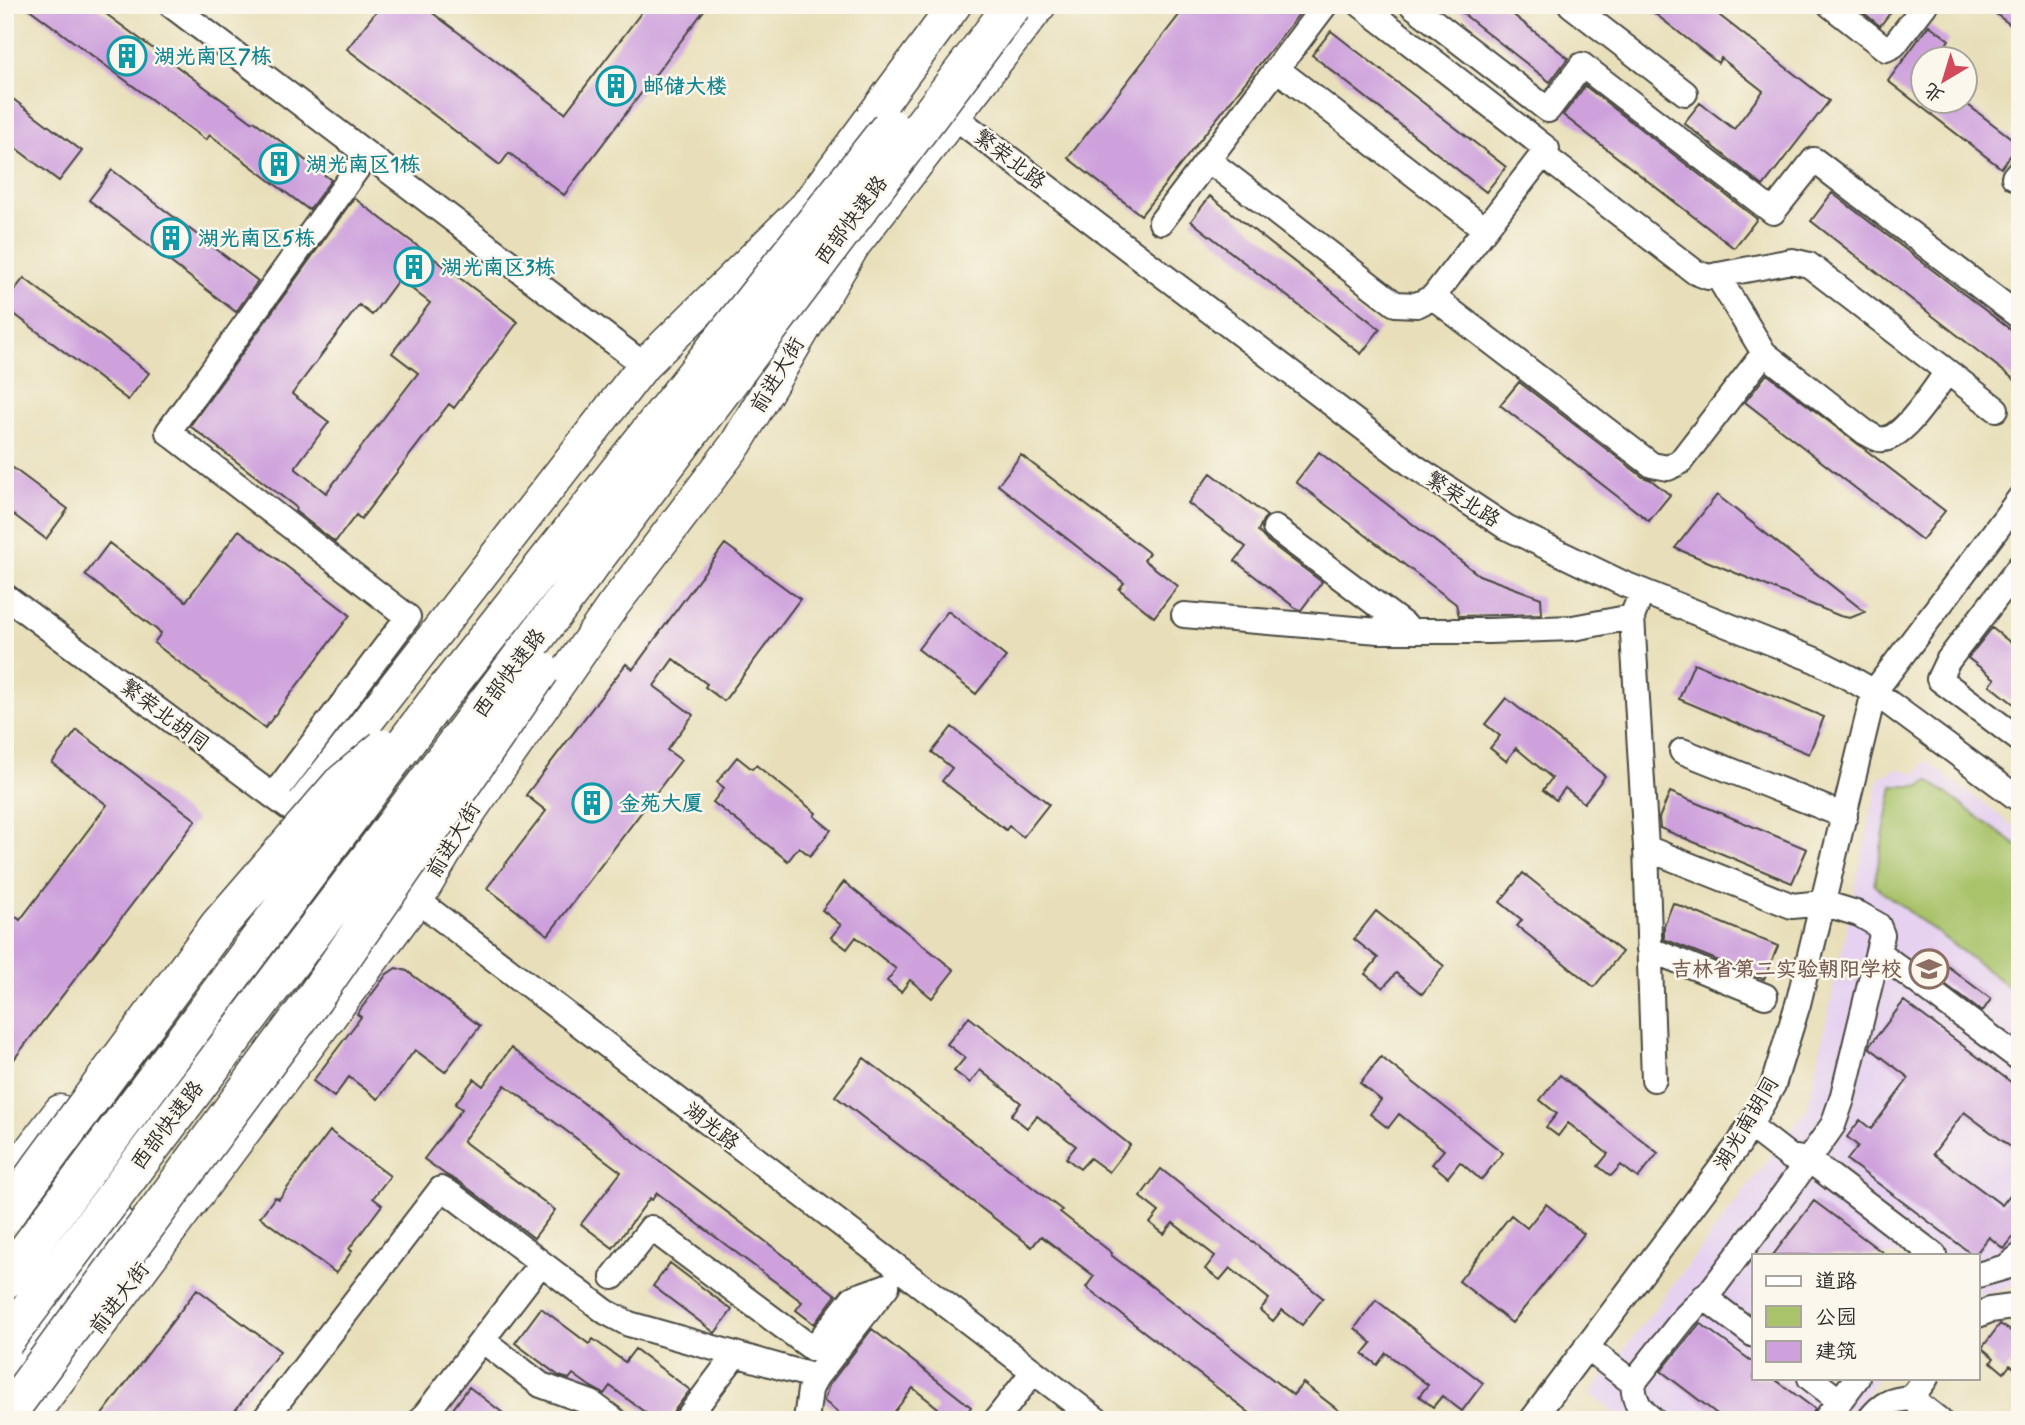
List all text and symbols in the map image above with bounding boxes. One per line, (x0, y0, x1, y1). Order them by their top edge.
building icon: 湖光南区7栋 (106, 35, 148, 77)
place label: 湖光南区7栋 (154, 43, 272, 71)
north arrow (1910, 46, 1980, 116)
building icon: 邮储大楼 (595, 65, 637, 107)
place label: 邮储大楼 (643, 73, 727, 101)
text: 北 (1919, 77, 1950, 108)
street label: 繁荣北路 (967, 123, 1051, 196)
building icon: 湖光南区1栋 (258, 143, 300, 185)
place label: 湖光南区1栋 (306, 151, 420, 179)
street label: 西部快速路 (809, 170, 895, 271)
building icon: 湖光南区5栋 (150, 217, 192, 259)
place label: 湖光南区5栋 (198, 225, 316, 253)
building icon: 湖光南区3栋 (393, 246, 435, 288)
place label: 湖光南区3栋 (441, 254, 556, 282)
street label: 前进大街 (744, 332, 811, 419)
street label: 繁荣北路 (1420, 465, 1505, 534)
street label: 西部快速路 (467, 623, 553, 724)
street label: 繁荣北胡同 (114, 673, 215, 759)
building icon: 金苑大厦 (571, 782, 613, 824)
place label: 金苑大厦 (619, 790, 703, 818)
street label: 前进大街 (420, 797, 487, 884)
school or university icon: 吉林省第二实验朝阳学校 (1908, 948, 1950, 990)
place label: 吉林省第二实验朝阳学校 (1671, 956, 1902, 984)
street label: 湖光南胡同 (1708, 1071, 1786, 1176)
street label: 西部快速路 (125, 1075, 211, 1176)
street label: 湖光路 (678, 1096, 745, 1157)
legend (1752, 1254, 1980, 1380)
street label: 前进大街 (83, 1257, 156, 1341)
text: 道路 (1815, 1268, 1857, 1296)
text: 公园 (1815, 1304, 1857, 1332)
text: 建筑 (1815, 1338, 1857, 1366)

